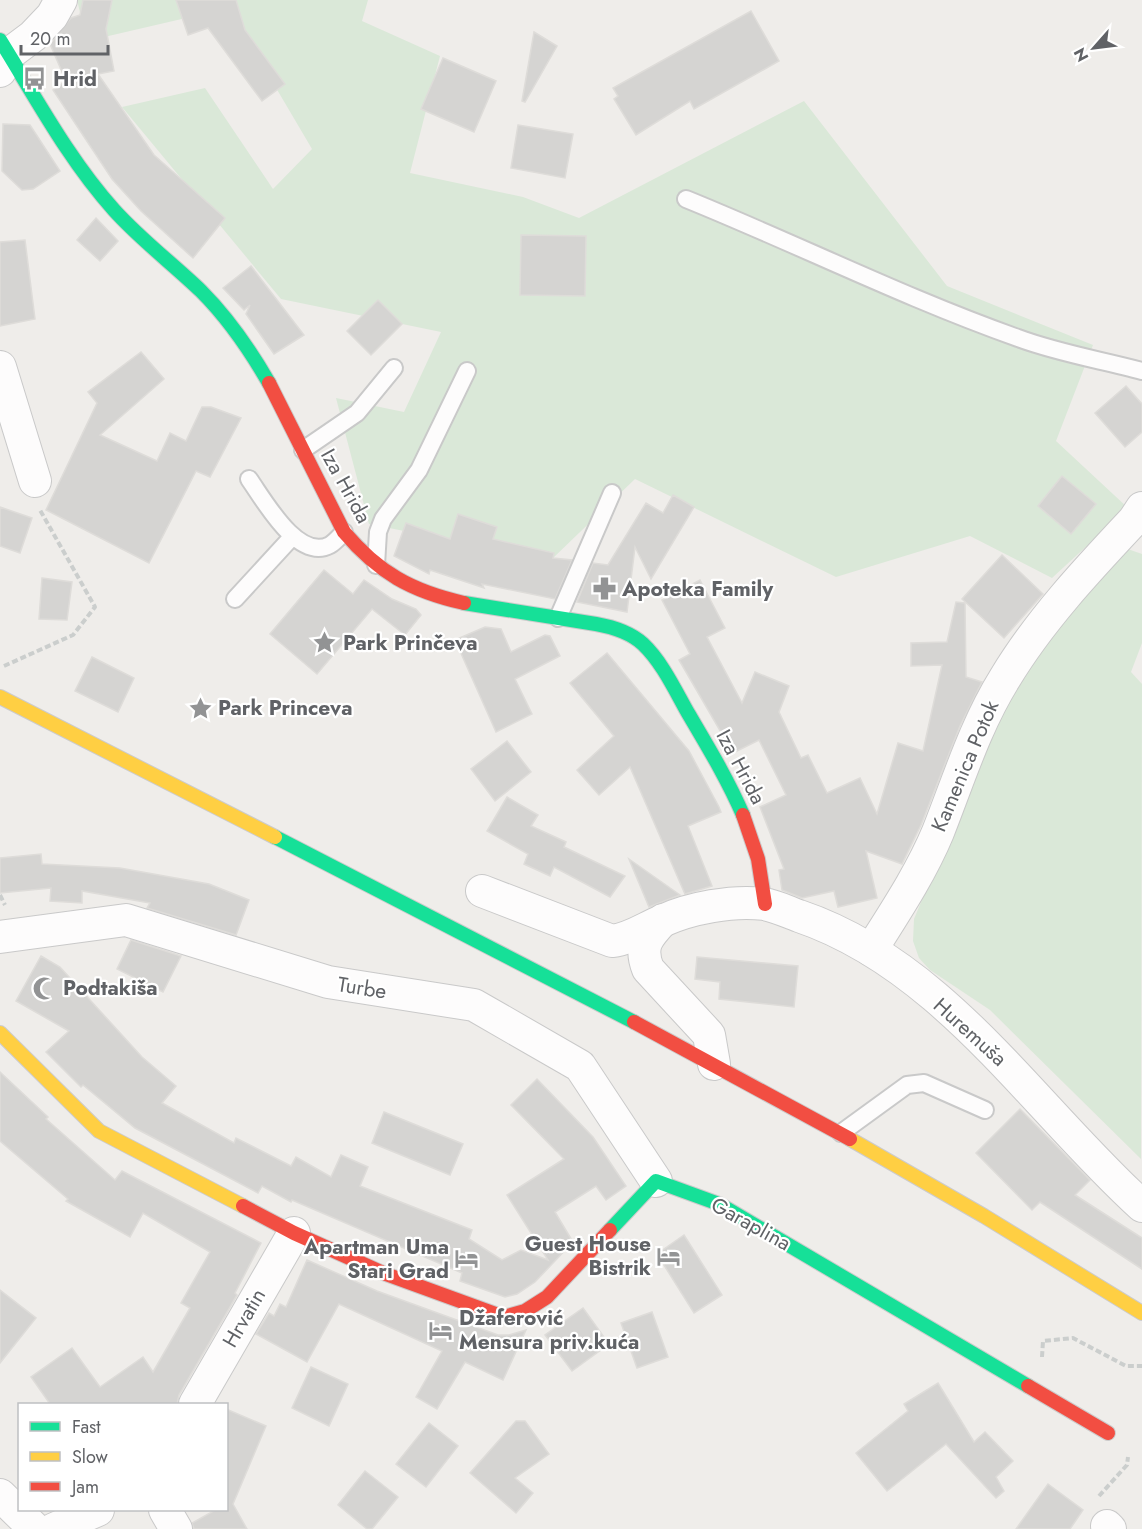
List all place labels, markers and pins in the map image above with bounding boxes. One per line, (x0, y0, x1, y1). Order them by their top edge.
place label: Hrid (53, 64, 97, 94)
bus stop icon: Hrid (22, 66, 48, 92)
place label: Apoteka Family (621, 574, 774, 604)
pharmacy icon: Apoteka Family (591, 576, 617, 602)
place label: Park Prinčeva (343, 628, 477, 658)
place icon: Park Prinčeva (312, 630, 338, 656)
place label: Park Princeva (218, 693, 352, 723)
place icon: Park Princeva (187, 695, 213, 721)
place label: Podtakiša (63, 973, 158, 1003)
mosque icon: Podtakiša (32, 975, 58, 1001)
place label: Guest House Bistrik (525, 1229, 651, 1283)
place label: Apartman Uma Stari Grad (303, 1232, 449, 1286)
hotel icon: Guest House Bistrik (656, 1243, 682, 1269)
hotel icon: Apartman Uma Stari Grad (454, 1246, 480, 1272)
place label: Džaferović Mensura priv.kuća (459, 1303, 639, 1357)
hotel icon: Džaferović Mensura priv.kuća (428, 1317, 454, 1343)

